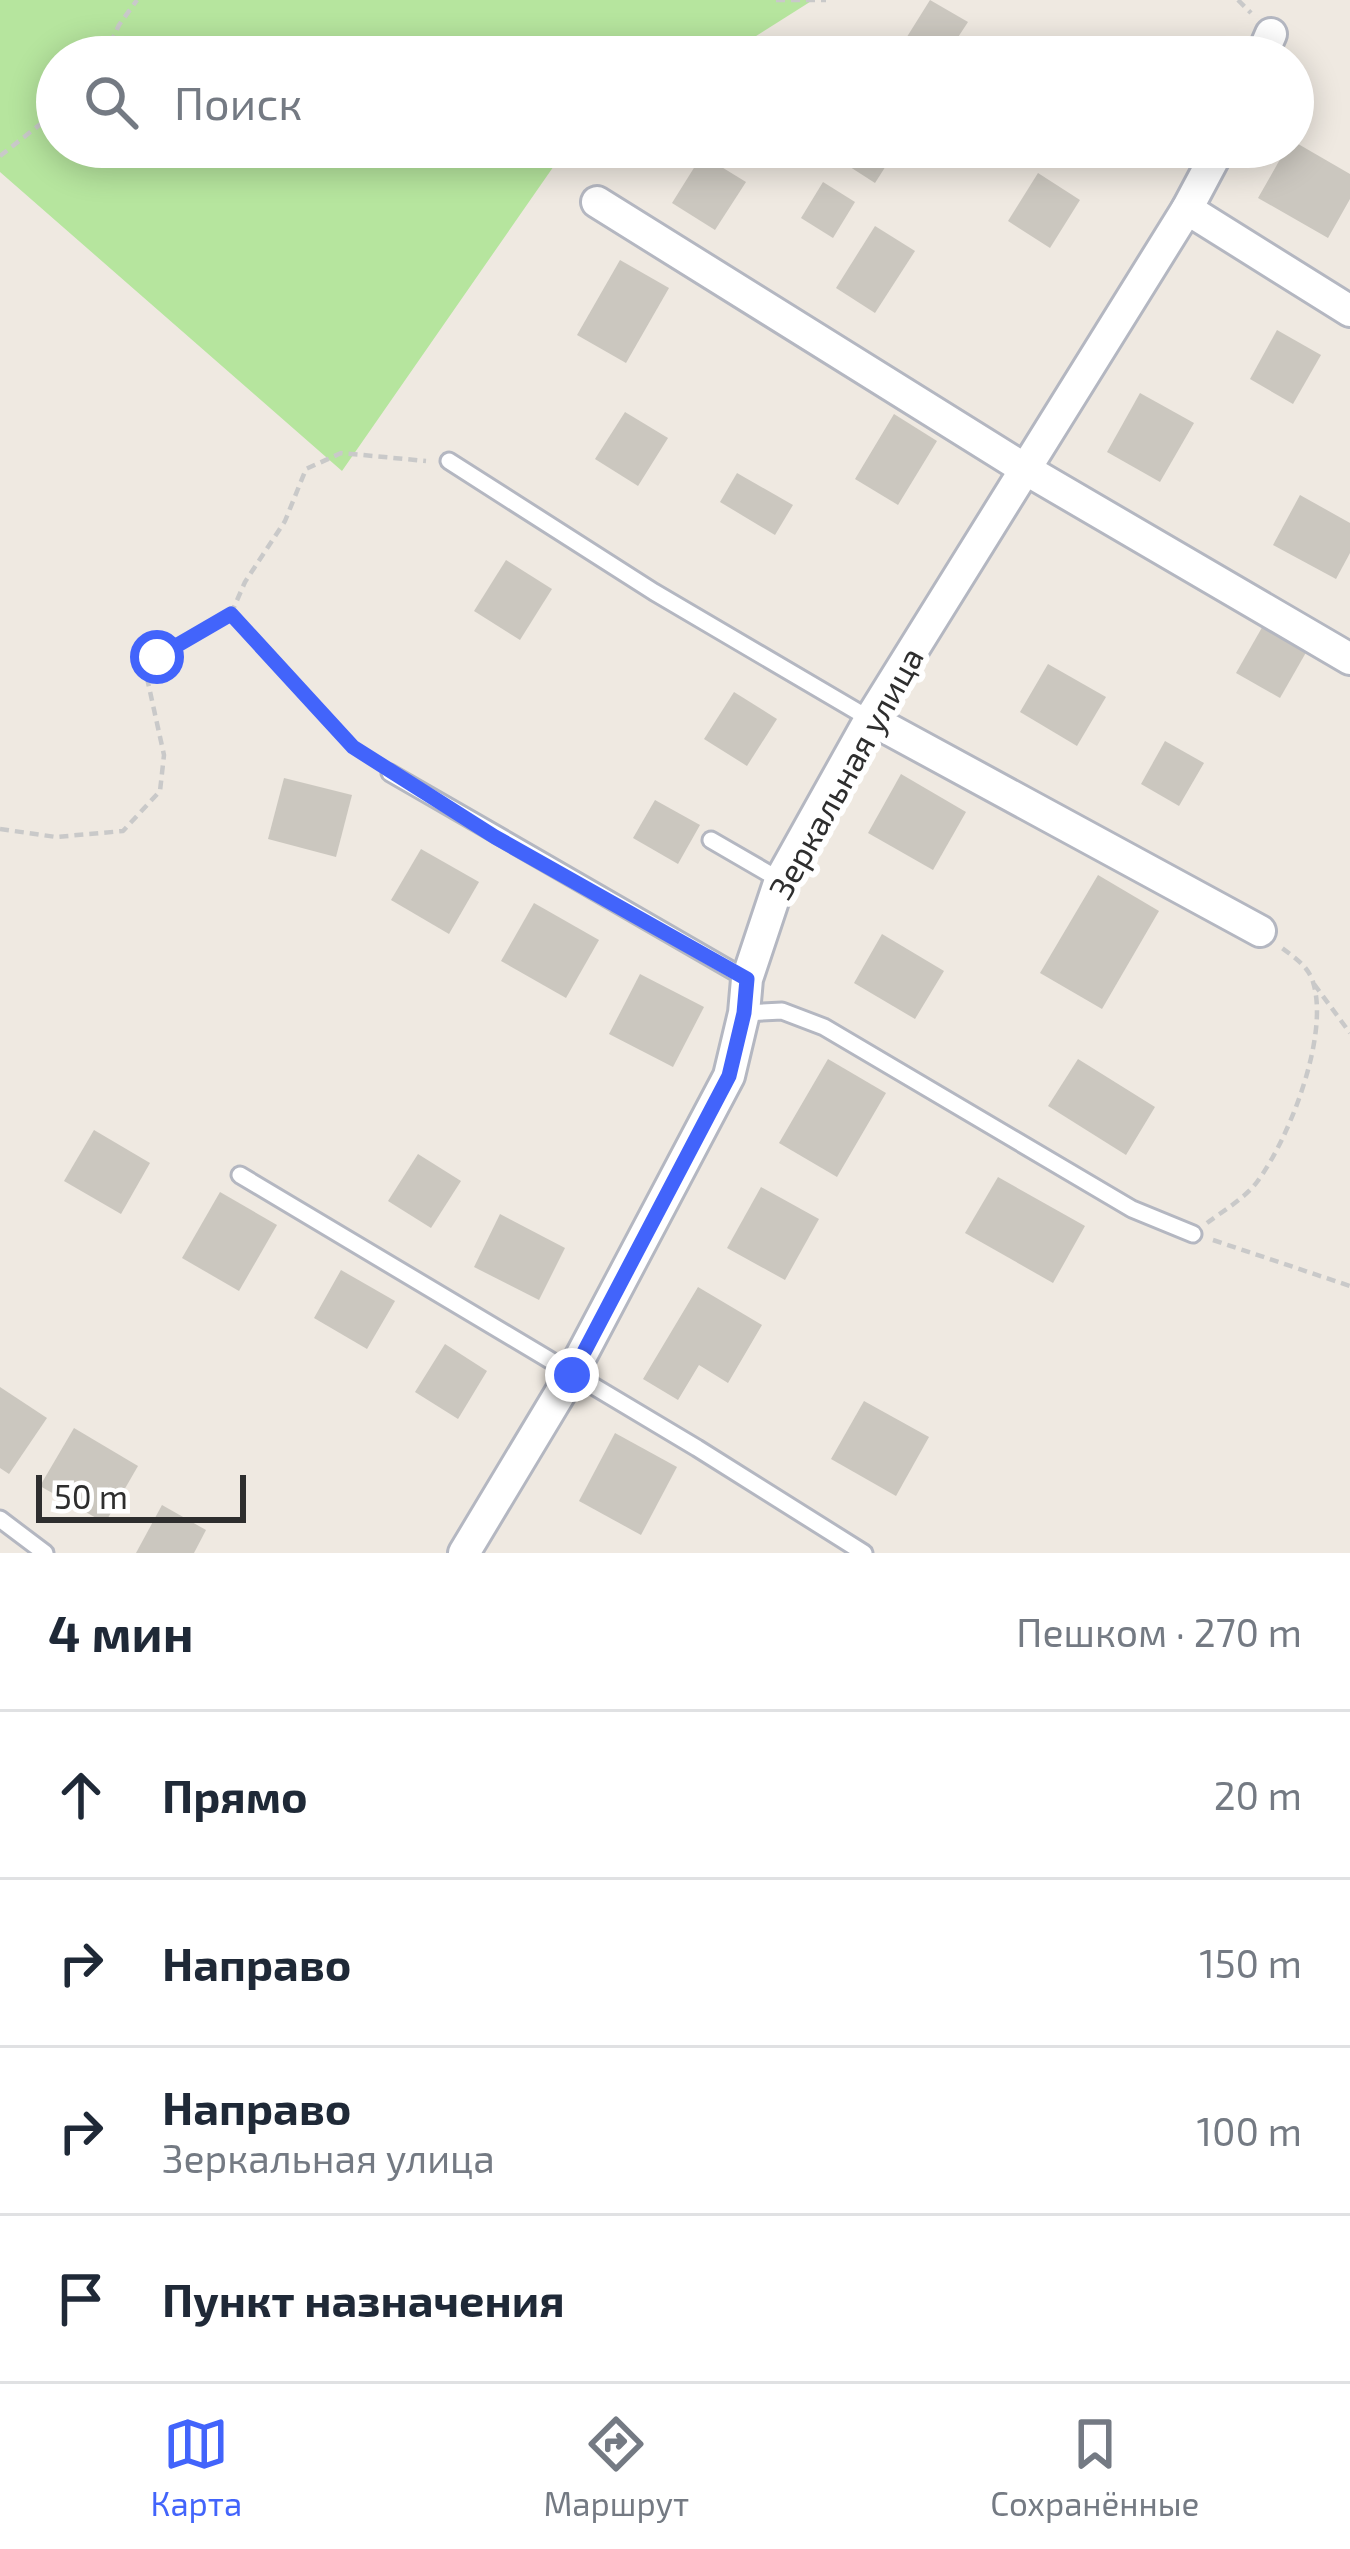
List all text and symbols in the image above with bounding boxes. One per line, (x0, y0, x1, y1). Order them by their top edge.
search box (36, 36, 1314, 168)
icon: search (78, 69, 144, 135)
text: Поиск (174, 75, 302, 129)
route start (130, 630, 184, 684)
street label: Зеркальная улица (759, 640, 932, 906)
route end (545, 1348, 599, 1402)
scale bar (36, 1469, 246, 1522)
text: 50 m (54, 1476, 128, 1516)
text: 4 мин (48, 1601, 194, 1662)
text: Пешком · 270 m (1016, 1608, 1302, 1655)
icon: ahead (48, 1762, 114, 1828)
text: Прямо (162, 1768, 308, 1822)
text: 20 m (1214, 1771, 1302, 1818)
icon: right (48, 1930, 114, 1996)
text: Направо (162, 1936, 351, 1990)
text: 150 m (1199, 1939, 1302, 1986)
text: Направо (162, 2080, 351, 2134)
icon: right (48, 2098, 114, 2164)
text: 100 m (1197, 2107, 1302, 2154)
text: Зеркальная улица (162, 2134, 495, 2181)
icon: arrive (48, 2266, 114, 2332)
text: Пункт назначения (162, 2272, 565, 2326)
tab: Карта (151, 2411, 242, 2523)
tab: Маршрут (543, 2411, 689, 2523)
tab: Сохранённые (990, 2411, 1199, 2523)

